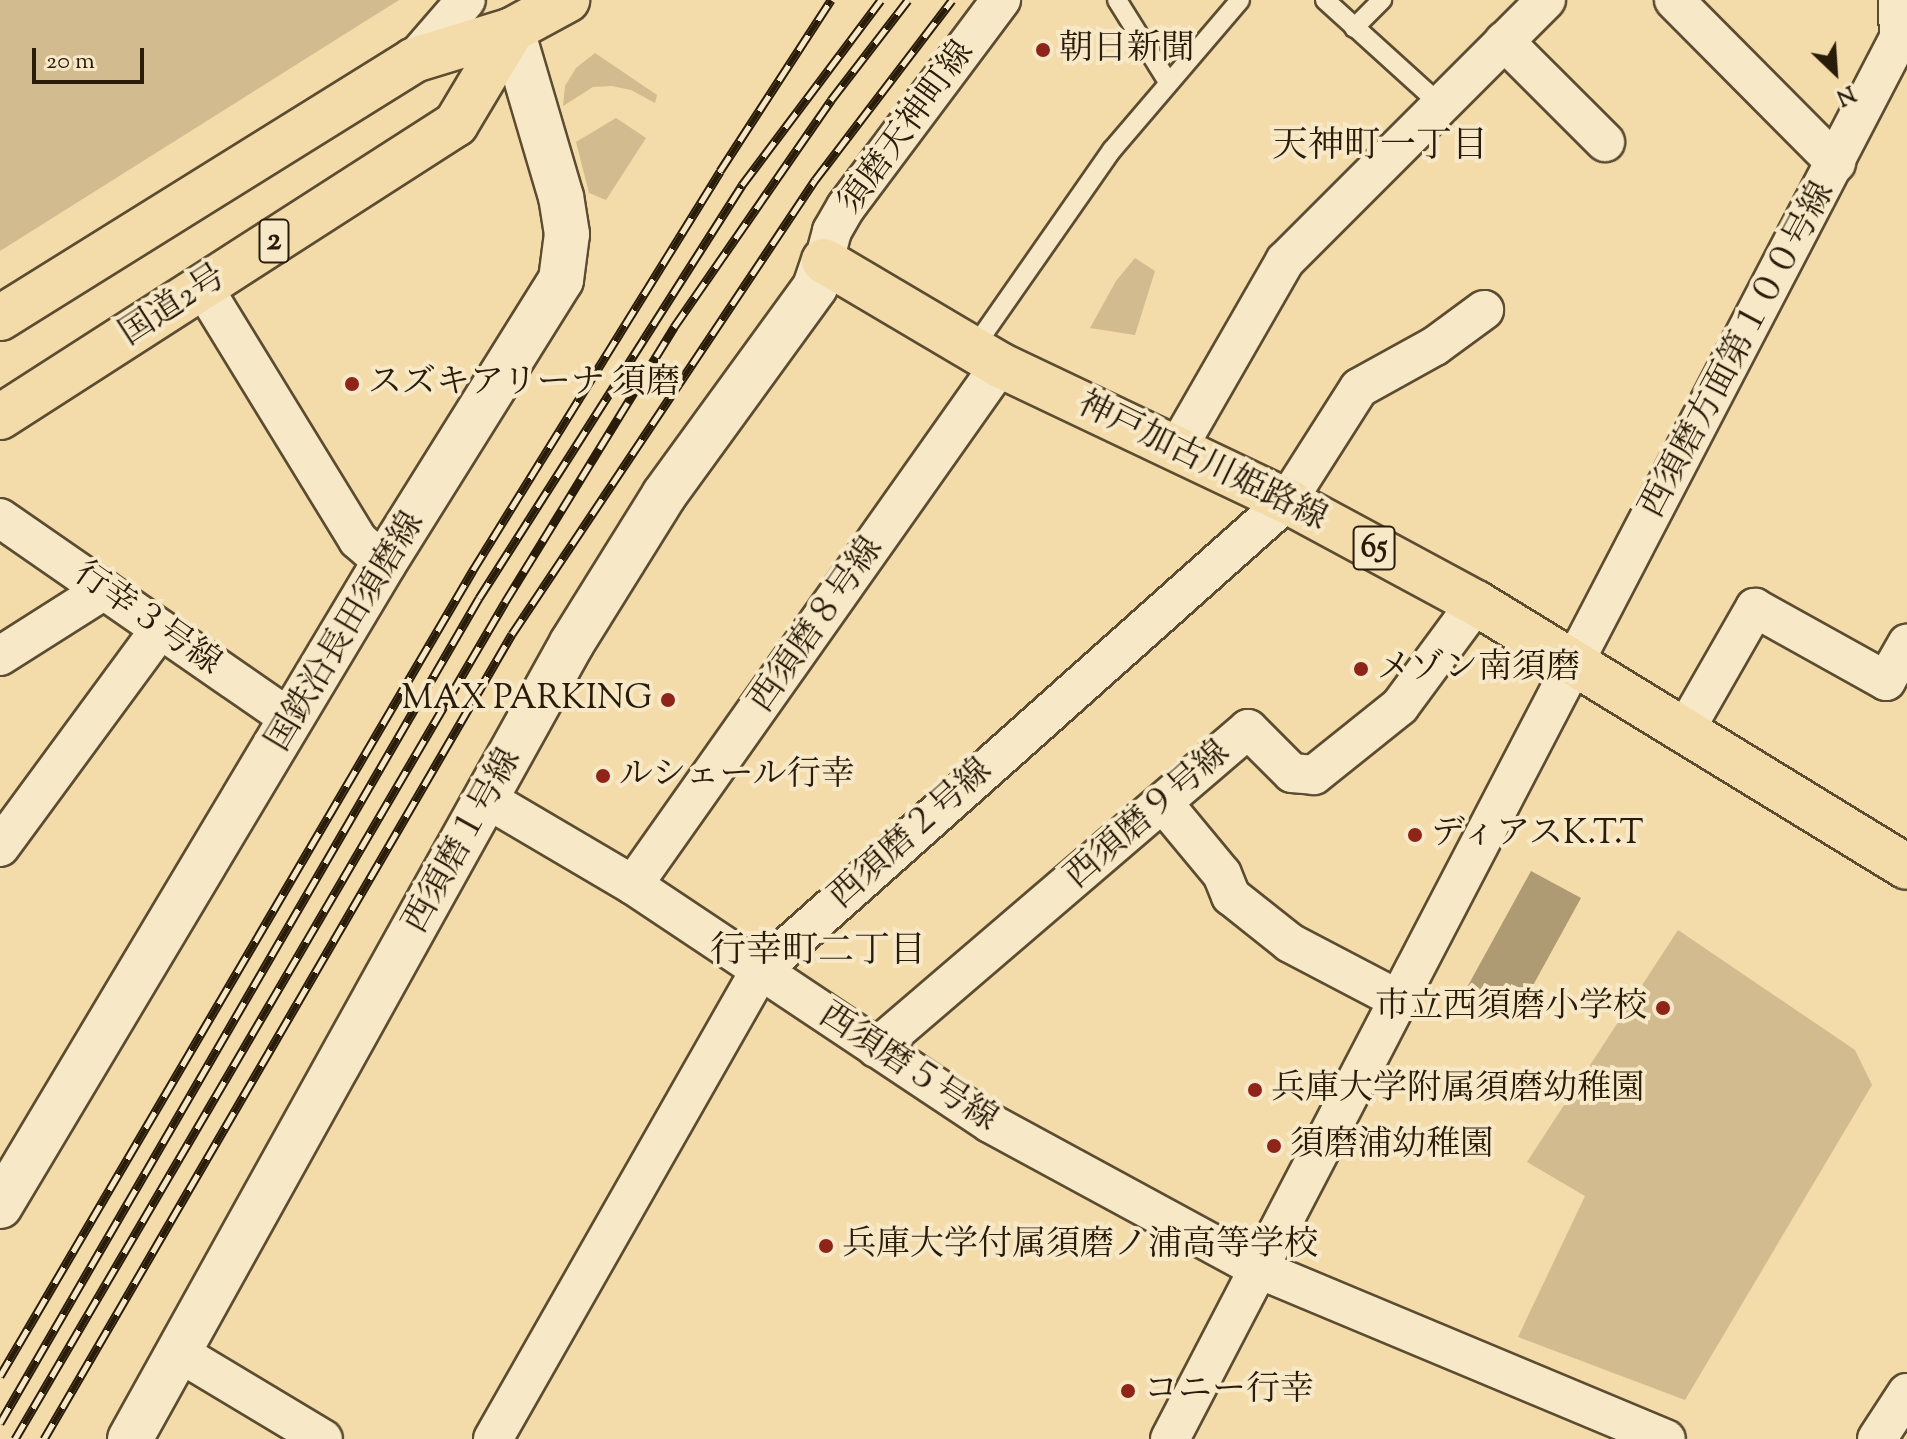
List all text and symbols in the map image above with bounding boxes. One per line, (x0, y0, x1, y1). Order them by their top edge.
place label: 朝日新聞 (1059, 30, 1195, 70)
scale bar (36, 32, 148, 82)
north arrow (1795, 32, 1875, 112)
street label: 須磨天神町線 (831, 33, 983, 223)
marker: 朝日新聞 (1034, 41, 1052, 59)
text: 20 m (46, 45, 95, 79)
text: N (1830, 76, 1860, 112)
district label: 天神町一丁目 (1272, 126, 1488, 170)
street label: 西須磨方面第１００号線 (1632, 175, 1844, 525)
road number: 2 (258, 213, 290, 269)
street label: 国道2号 (112, 257, 234, 355)
place label: スズキアリーナ 須磨 (368, 364, 681, 404)
marker: スズキアリーナ 須磨 (343, 375, 361, 393)
street label: 神戸加古川姫路線 (1071, 384, 1333, 540)
street label: 国鉄沿長田須磨線 (258, 505, 434, 759)
road number: 65 (1352, 520, 1396, 576)
street label: 西須磨８号線 (742, 530, 892, 720)
street label: 行幸３号線 (66, 554, 228, 684)
place label: メゾン南須磨 (1377, 649, 1581, 689)
marker: メゾン南須磨 (1352, 660, 1370, 678)
place label: MAX PARKING (402, 680, 652, 720)
marker: MAX PARKING (659, 691, 677, 709)
street label: 西須磨９号線 (1058, 733, 1238, 897)
street label: 西須磨１号線 (396, 742, 530, 940)
street label: 西須磨２号線 (822, 751, 1000, 917)
place label: ルシェール行幸 (619, 756, 857, 796)
marker: ルシェール行幸 (594, 767, 612, 785)
place label: ディアスK.T.T (1431, 815, 1648, 855)
marker: ディアスK.T.T (1406, 826, 1424, 844)
district label: 行幸町二丁目 (710, 931, 926, 975)
place label: 市立西須磨小学校 (1375, 988, 1647, 1028)
street label: 西須磨５号線 (811, 995, 1005, 1141)
marker: 市立西須磨小学校 (1654, 999, 1672, 1017)
place label: 兵庫大学附属須磨幼稚園 (1271, 1070, 1645, 1110)
marker: 兵庫大学附属須磨幼稚園 (1246, 1081, 1264, 1099)
place label: 須磨浦幼稚園 (1290, 1126, 1494, 1166)
marker: 須磨浦幼稚園 (1265, 1137, 1283, 1155)
place label: 兵庫大学付属須磨ノ浦高等学校 (842, 1226, 1318, 1266)
marker: 兵庫大学付属須磨ノ浦高等学校 (817, 1237, 835, 1255)
place label: コニー行幸 (1144, 1371, 1314, 1411)
marker: コニー行幸 (1119, 1382, 1137, 1400)

